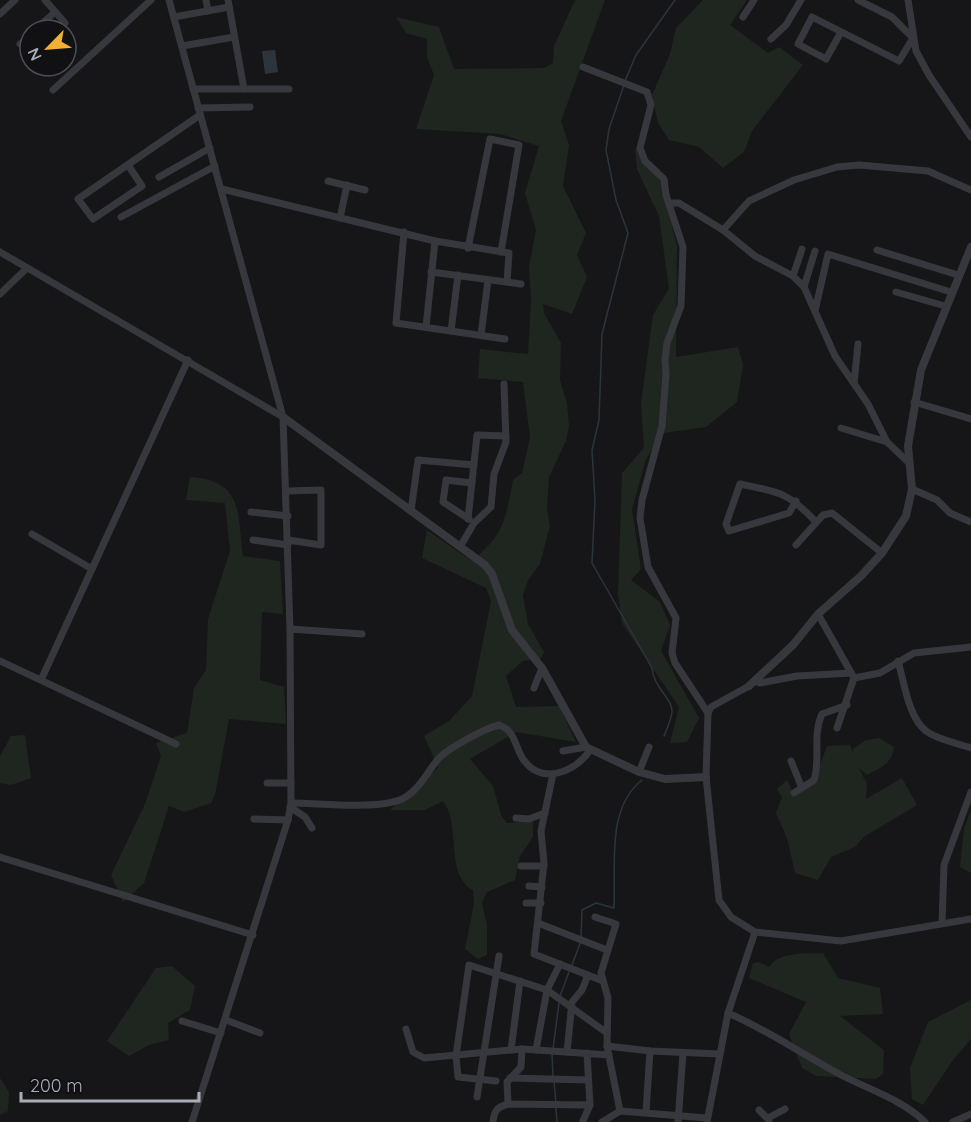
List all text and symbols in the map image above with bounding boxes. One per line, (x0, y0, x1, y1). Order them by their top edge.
north arrow (18, 18, 78, 78)
text: N (23, 45, 46, 64)
scale bar (21, 1065, 200, 1103)
text: 200 m (30, 1074, 83, 1097)

